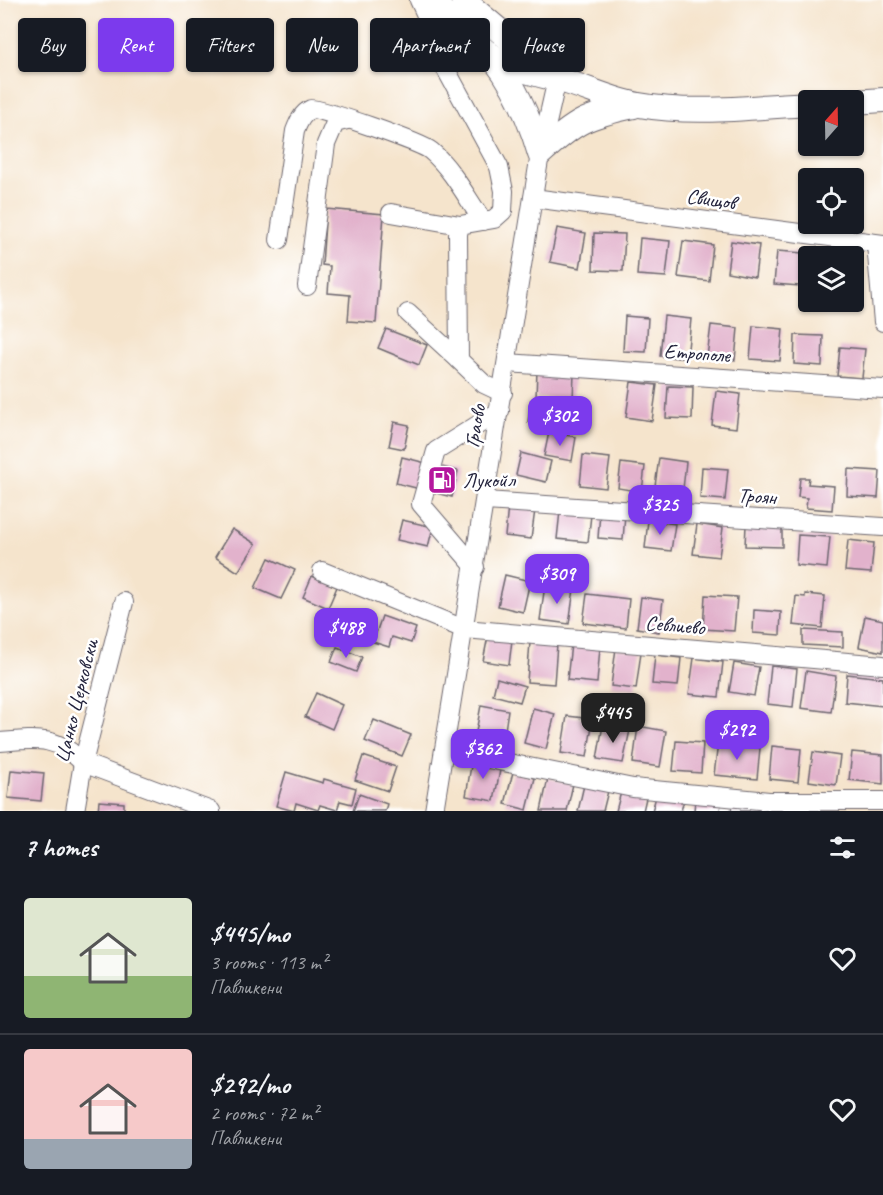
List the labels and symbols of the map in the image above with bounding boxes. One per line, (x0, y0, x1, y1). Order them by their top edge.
north arrow (798, 90, 864, 156)
street label: Свищов (685, 183, 742, 216)
street label: Етрополе (663, 338, 732, 368)
pin: $302 (524, 396, 596, 447)
street label: Граово (459, 401, 491, 449)
fuel station icon: Лукойл (426, 464, 458, 496)
place label: Лукойл (463, 467, 516, 493)
street label: Троян (737, 482, 779, 510)
pin: $325 (624, 485, 696, 536)
pin: $309 (521, 554, 593, 605)
pin: $488 (310, 608, 382, 659)
street label: Севлиево (644, 609, 707, 641)
street label: Цанко Церковски (48, 635, 104, 765)
pin: $445 (577, 693, 649, 744)
pin: $292 (701, 710, 773, 761)
pin: $362 (447, 729, 519, 780)

